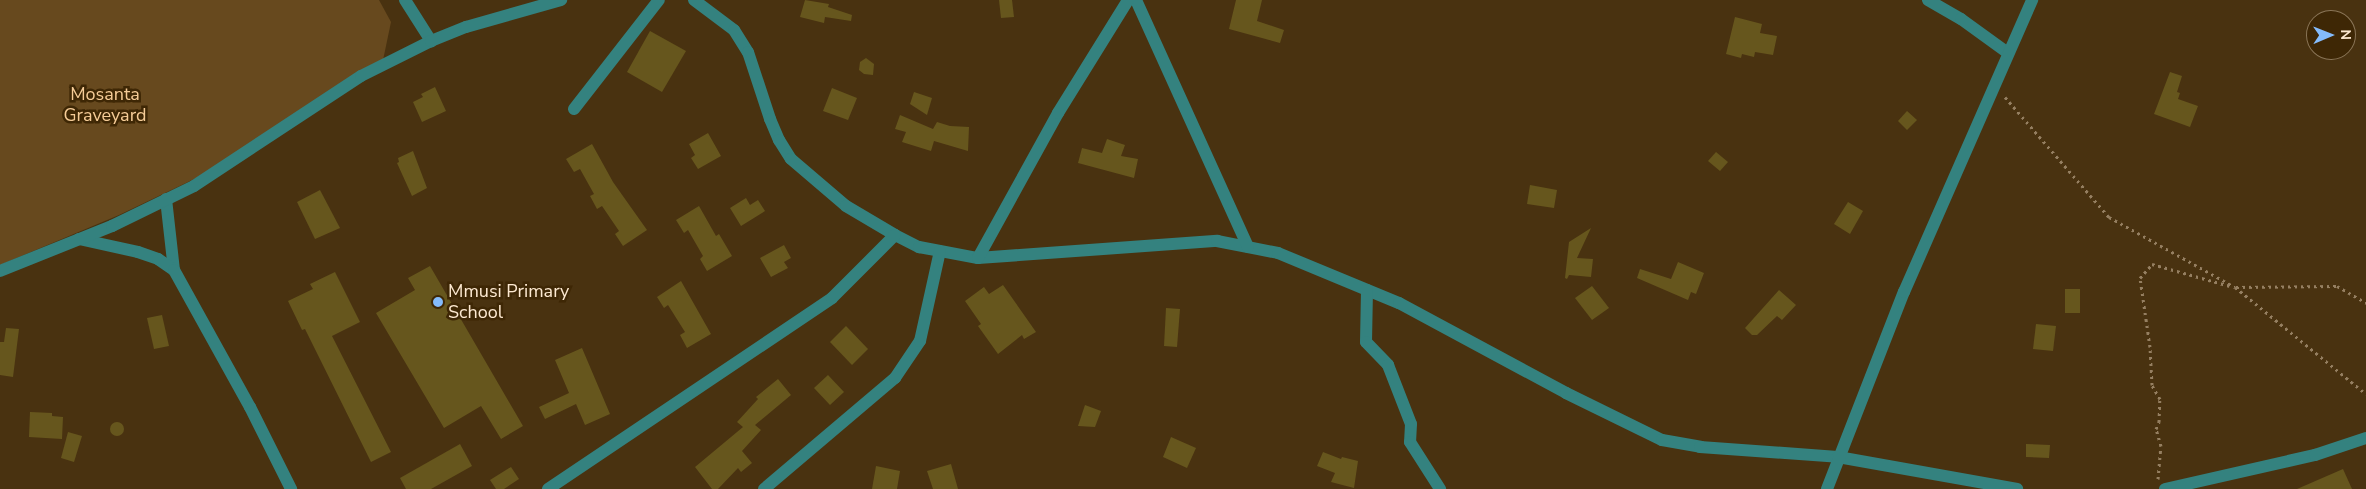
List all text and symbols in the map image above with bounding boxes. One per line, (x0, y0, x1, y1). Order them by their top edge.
north arrow (2306, 10, 2356, 60)
text: N (2336, 29, 2355, 40)
park label: Mosanta Graveyard (64, 84, 146, 126)
place label: Mmusi Primary School (448, 281, 569, 324)
marker: Mmusi Primary School (432, 296, 444, 308)

